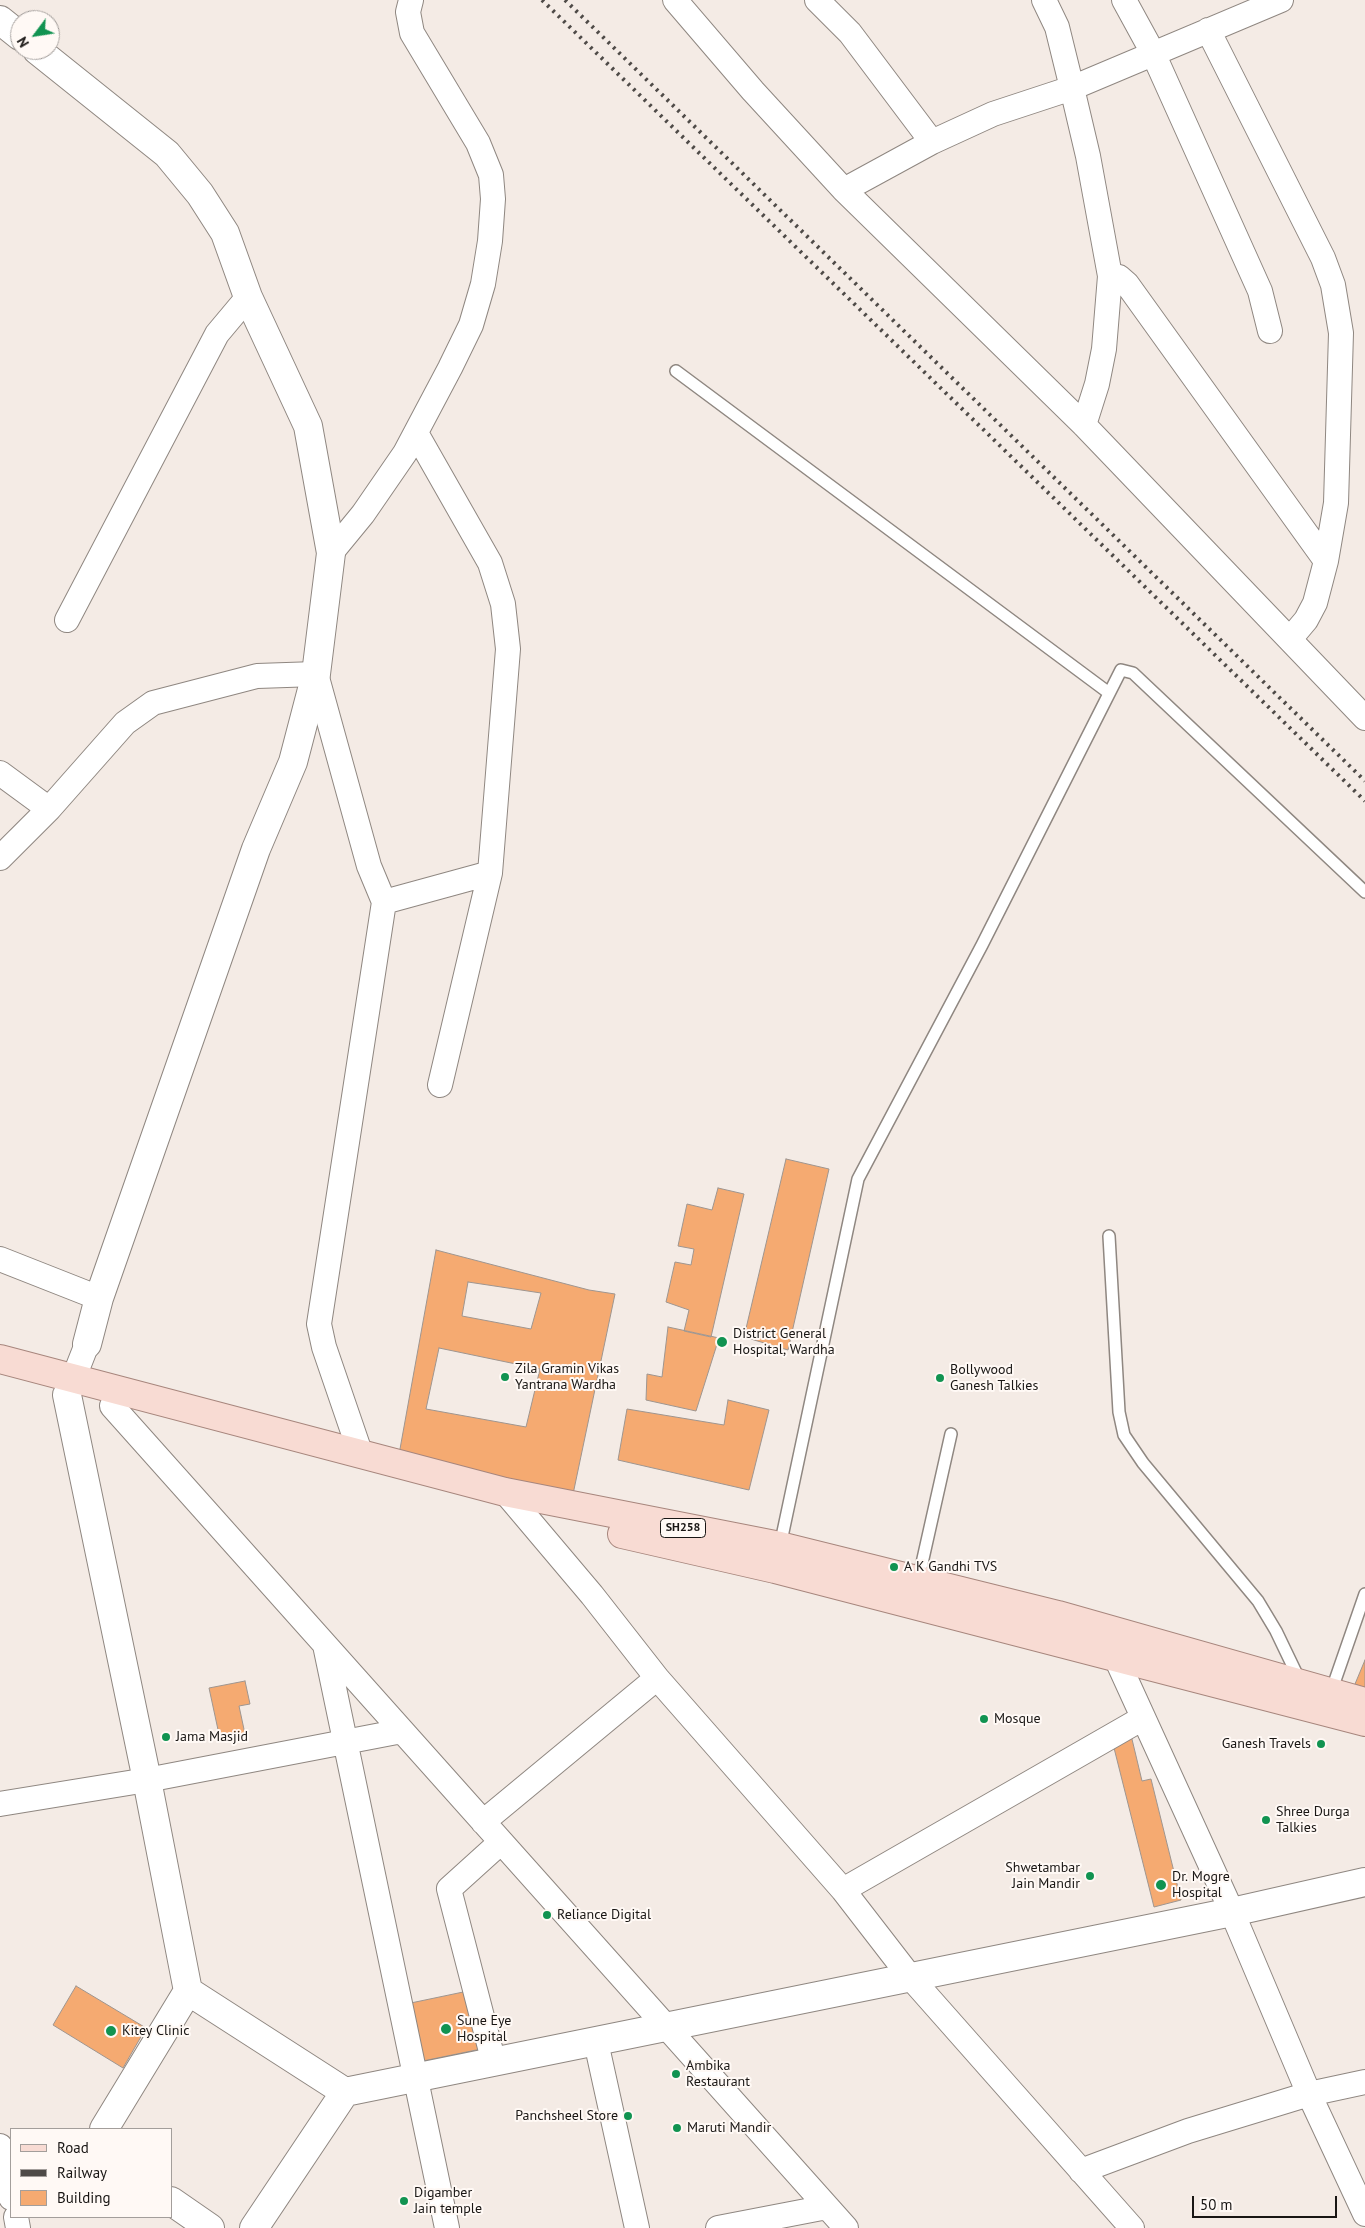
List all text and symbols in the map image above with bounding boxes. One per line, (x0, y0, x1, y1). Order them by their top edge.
north arrow (10, 10, 60, 60)
text: N (13, 34, 33, 51)
place label: District General Hospital, Wardha (733, 1326, 835, 1358)
marker: District General Hospital, Wardha (715, 1335, 729, 1349)
place label: Zila Gramin Vikas Yantrana Wardha (515, 1361, 619, 1394)
place label: Bollywood Ganesh Talkies (950, 1362, 1038, 1394)
marker: Zila Gramin Vikas Yantrana Wardha (499, 1371, 511, 1383)
marker: Bollywood Ganesh Talkies (934, 1372, 946, 1384)
road number: SH258 (660, 1519, 706, 1538)
place label: A K Gandhi TVS (904, 1559, 997, 1575)
marker: A K Gandhi TVS (888, 1561, 900, 1573)
place label: Mosque (994, 1711, 1041, 1727)
marker: Mosque (978, 1713, 990, 1725)
place label: Jama Masjid (176, 1729, 248, 1745)
marker: Jama Masjid (160, 1731, 172, 1743)
place label: Ganesh Travels (1222, 1736, 1311, 1752)
marker: Ganesh Travels (1315, 1738, 1327, 1750)
place label: Shree Durga Talkies (1276, 1804, 1350, 1836)
marker: Shree Durga Talkies (1260, 1814, 1272, 1826)
place label: Shwetambar Jain Mandir (1005, 1860, 1080, 1892)
place label: Dr. Mogre Hospital (1172, 1869, 1230, 1901)
marker: Shwetambar Jain Mandir (1084, 1870, 1096, 1882)
marker: Dr. Mogre Hospital (1154, 1878, 1168, 1892)
place label: Reliance Digital (557, 1907, 651, 1923)
marker: Reliance Digital (541, 1909, 553, 1921)
place label: Sune Eye Hospital (457, 2013, 511, 2045)
marker: Sune Eye Hospital (439, 2022, 453, 2036)
place label: Kitey Clinic (122, 2023, 190, 2039)
marker: Kitey Clinic (104, 2024, 118, 2038)
place label: Ambika Restaurant (686, 2058, 750, 2090)
marker: Ambika Restaurant (670, 2068, 682, 2080)
place label: Panchsheel Store (515, 2108, 618, 2124)
marker: Panchsheel Store (622, 2110, 634, 2122)
place label: Maruti Mandir (687, 2120, 771, 2136)
marker: Maruti Mandir (671, 2122, 683, 2134)
legend (10, 2128, 172, 2218)
text: Road (57, 2138, 89, 2157)
text: Railway (57, 2163, 107, 2182)
place label: Digamber Jain temple (414, 2185, 482, 2218)
scale bar (1195, 2186, 1340, 2218)
text: Building (57, 2188, 111, 2207)
marker: Digamber Jain temple (398, 2195, 410, 2207)
text: 50 m (1200, 2195, 1233, 2214)

